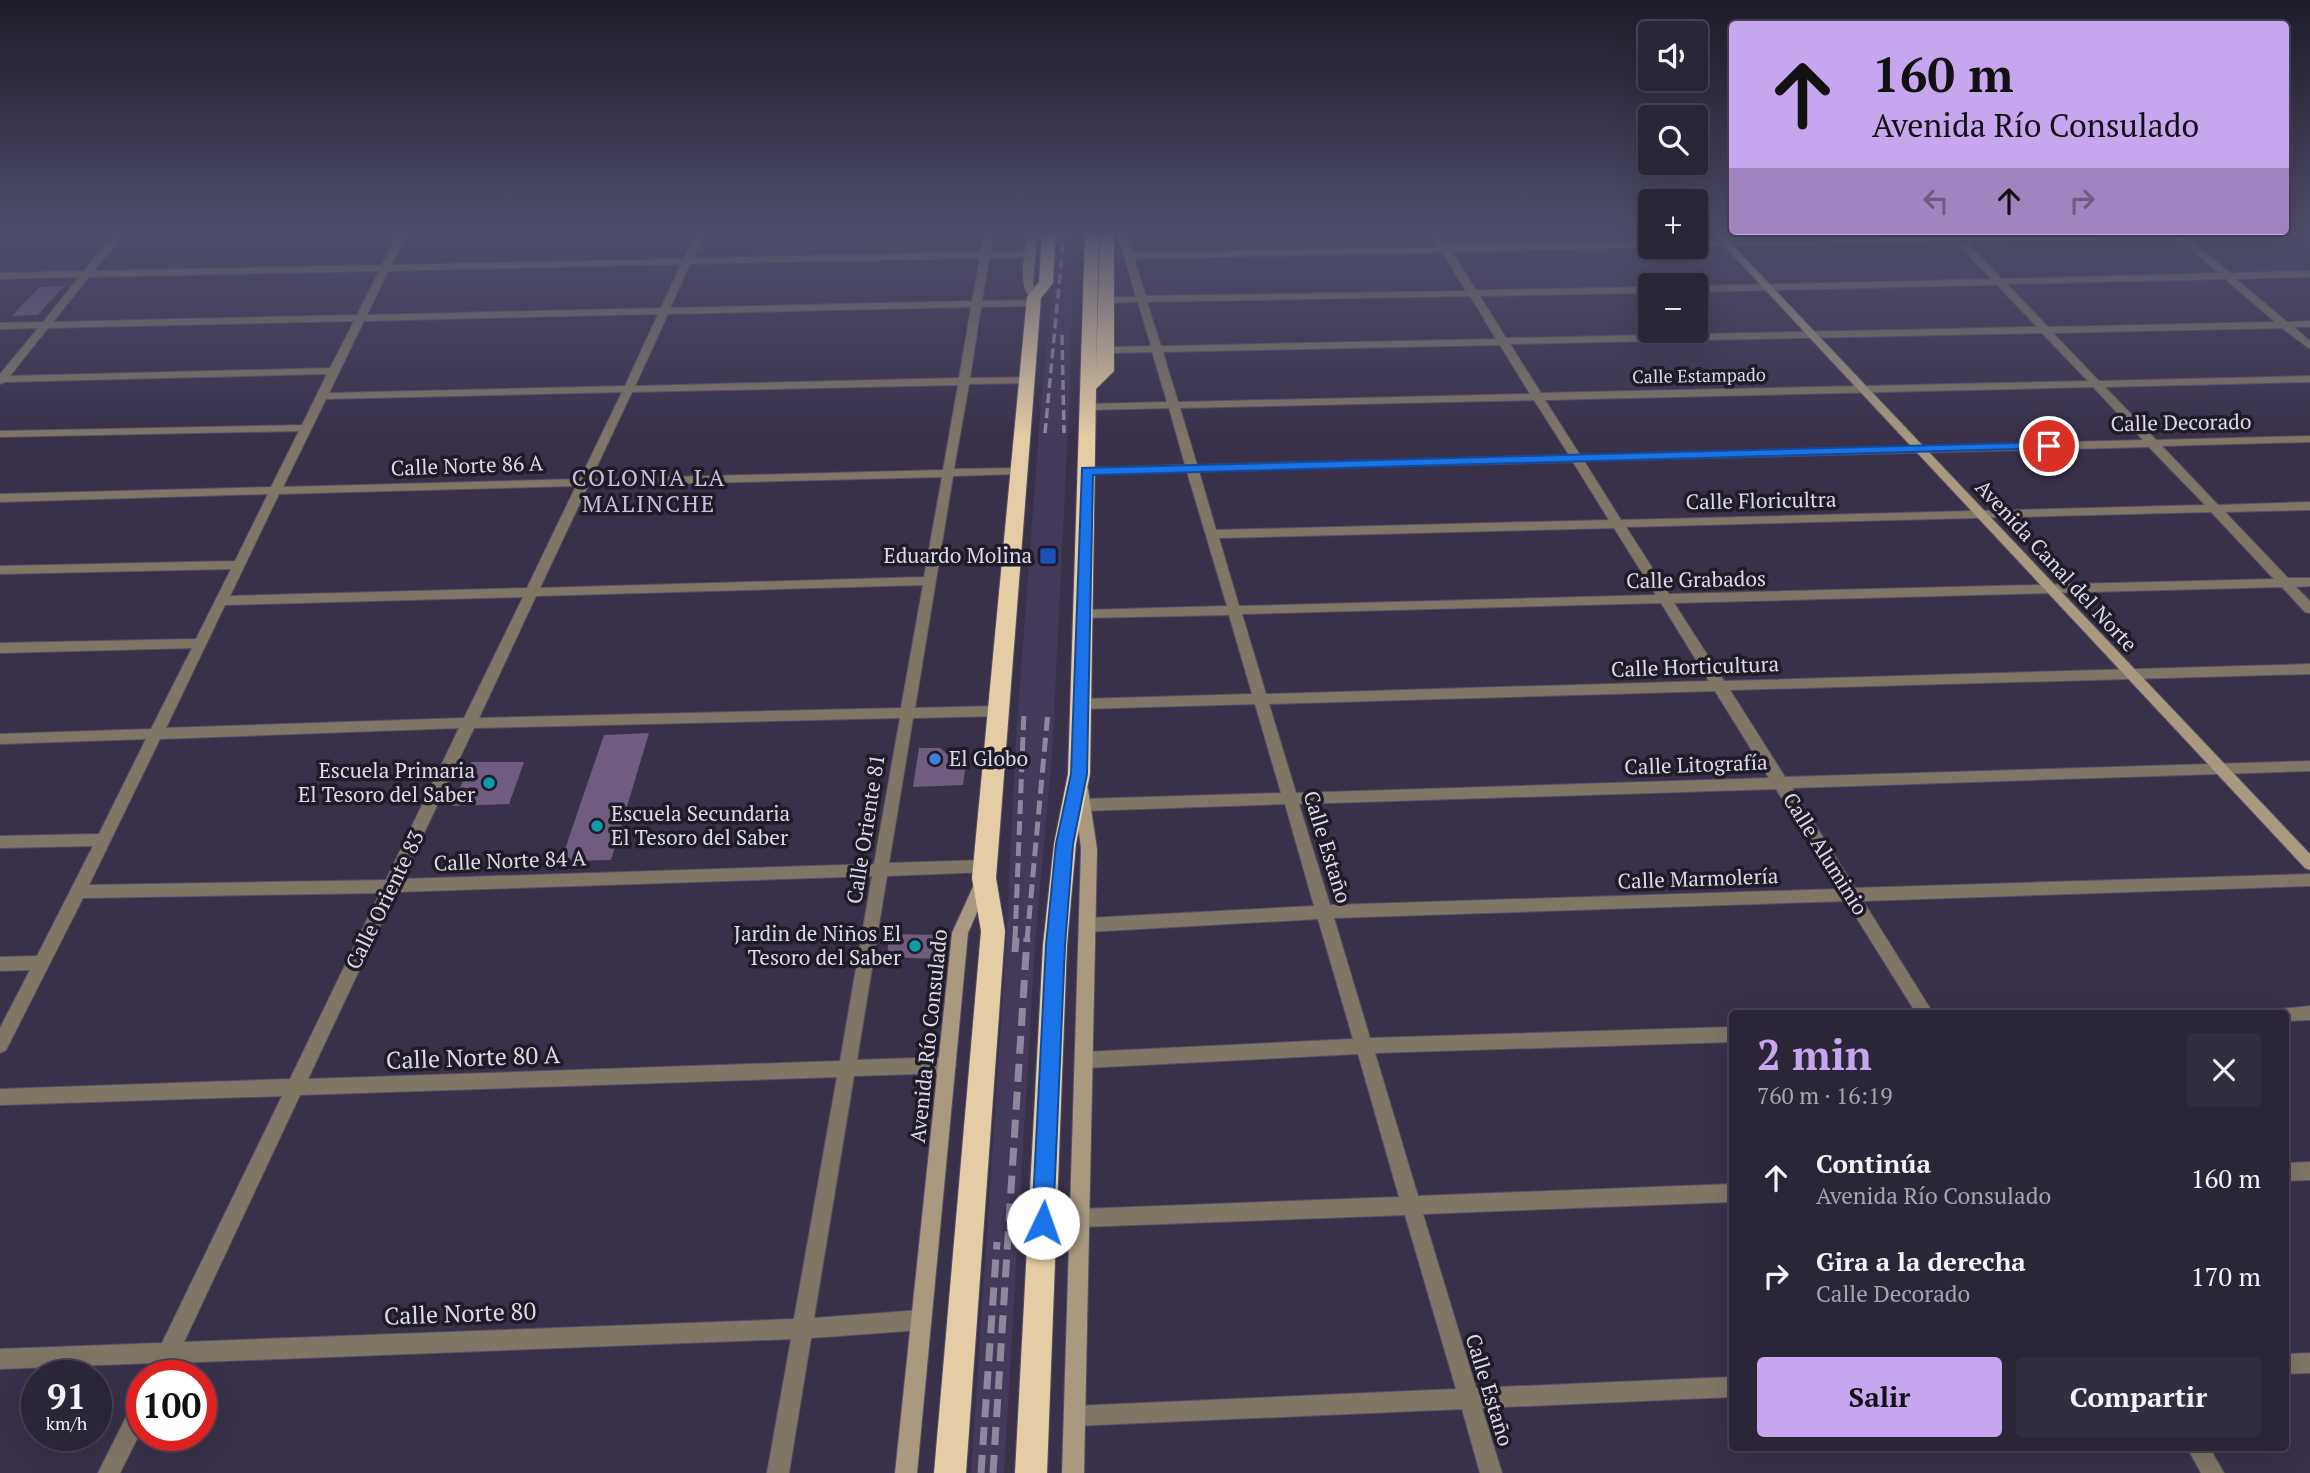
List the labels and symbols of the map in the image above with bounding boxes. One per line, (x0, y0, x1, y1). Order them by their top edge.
street label: Calle Estampado (1632, 362, 1766, 388)
street label: Calle Decorado (2110, 407, 2252, 437)
pin (2019, 416, 2079, 476)
street label: Calle Norte 86 A (390, 448, 544, 482)
district label: COLONIA LA MALINCHE (572, 462, 726, 519)
street label: Avenida Canal del Norte (1970, 473, 2144, 657)
street label: Calle Floricultra (1685, 485, 1837, 515)
place label: Eduardo Molina (883, 541, 1032, 569)
marker: Eduardo Molina (1038, 546, 1058, 566)
street label: Calle Grabados (1626, 564, 1766, 594)
street label: Calle Horticultura (1610, 649, 1780, 683)
place label: El Globo (949, 744, 1028, 772)
street label: Calle Litografía (1624, 747, 1769, 780)
marker: El Globo (927, 751, 943, 767)
street label: Calle Oriente 81 (839, 752, 891, 906)
place label: Escuela Primaria El Tesoro del Saber (298, 756, 475, 808)
marker: Escuela Primaria El Tesoro del Saber (481, 775, 497, 791)
street label: Calle Estaño (1298, 787, 1358, 906)
street label: Calle Aluminio (1777, 787, 1875, 920)
place label: Escuela Secundaria El Tesoro del Saber (611, 799, 791, 851)
marker: Escuela Secundaria El Tesoro del Saber (589, 818, 605, 834)
street label: Calle Oriente 83 (338, 825, 430, 974)
street label: Calle Norte 84 A (433, 843, 587, 877)
street label: Calle Marmolería (1617, 861, 1779, 895)
place label: Jardin de Niños El Tesoro del Saber (734, 919, 901, 971)
street label: Avenida Río Consulado (903, 928, 953, 1144)
marker: Jardin de Niños El Tesoro del Saber (907, 938, 923, 954)
street label: Calle Norte 80 A (385, 1038, 561, 1076)
position arrow (1006, 1186, 1080, 1260)
street label: Calle Norte 80 (383, 1294, 537, 1332)
street label: Calle Estaño (1460, 1330, 1520, 1449)
speed limit sign: 100 (126, 1360, 217, 1451)

